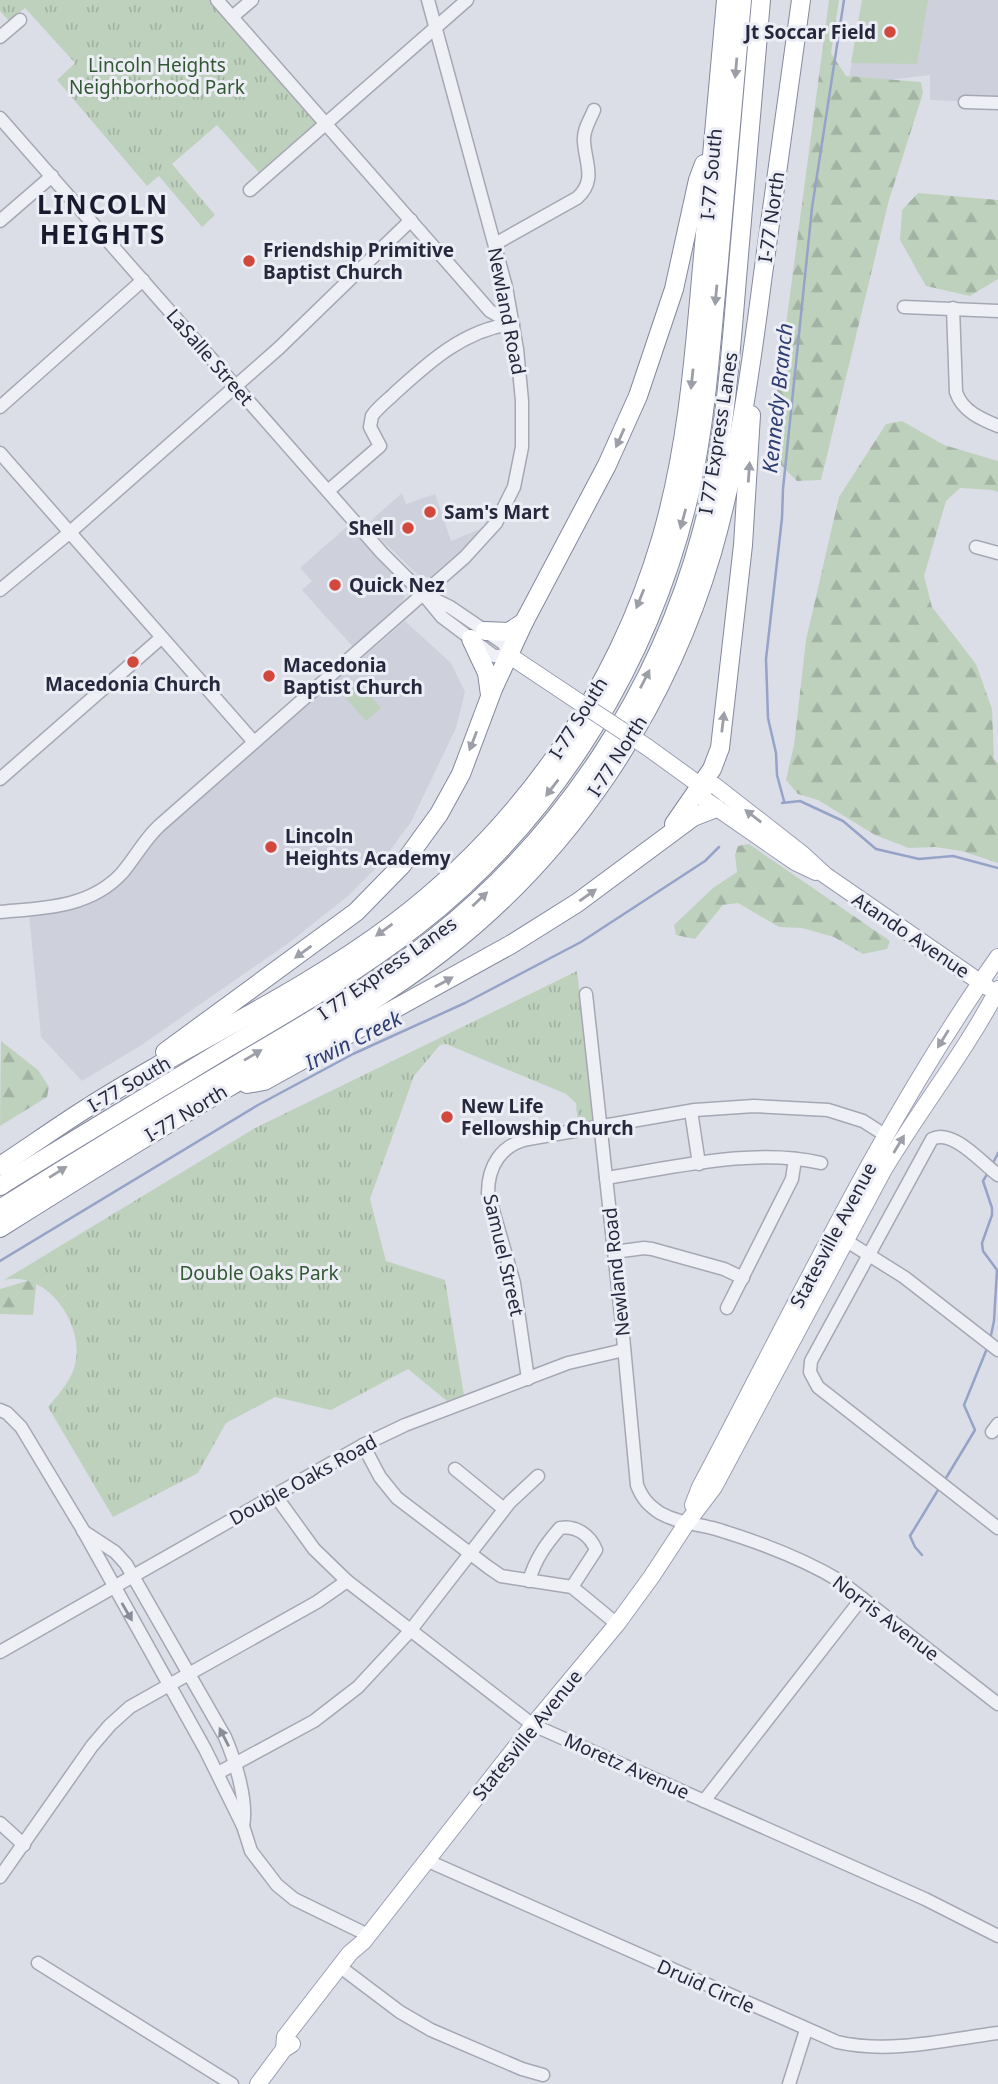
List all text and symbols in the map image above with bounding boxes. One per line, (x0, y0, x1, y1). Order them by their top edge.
place label: Jt Soccar Field (743, 19, 876, 45)
marker: Jt Soccar Field (882, 24, 898, 40)
park label: Lincoln Heights Neighborhood Park (69, 52, 245, 100)
one-way arrow (730, 57, 741, 79)
street label: I-77 South (694, 127, 728, 221)
street label: I-77 North (752, 170, 790, 264)
district label: LINCOLN HEIGHTS (37, 186, 169, 252)
place label: Friendship Primitive Baptist Church (263, 237, 454, 285)
street label: Newland Road (482, 245, 532, 377)
marker: Friendship Primitive Baptist Church (241, 253, 257, 269)
one-way arrow (710, 284, 721, 306)
street label: LaSalle Street (161, 303, 259, 411)
water label: Kennedy Branch (755, 322, 799, 474)
street label: I 77 Express Lanes (692, 350, 744, 516)
one-way arrow (686, 368, 697, 390)
one-way arrow (614, 428, 626, 448)
one-way arrow (743, 461, 754, 483)
place label: Sam's Mart (444, 499, 549, 525)
marker: Sam's Mart (422, 504, 438, 520)
one-way arrow (677, 508, 688, 530)
place label: Shell (349, 515, 394, 541)
marker: Shell (400, 520, 416, 536)
place label: Quick Nez (349, 572, 445, 598)
marker: Quick Nez (327, 577, 343, 593)
one-way arrow (634, 589, 645, 610)
place label: Macedonia Baptist Church (283, 652, 423, 700)
marker: Macedonia Church (125, 654, 141, 670)
marker: Macedonia Baptist Church (261, 668, 277, 684)
one-way arrow (640, 669, 651, 689)
place label: Macedonia Church (45, 671, 221, 697)
street label: I-77 South (543, 672, 613, 764)
street label: I-77 North (581, 710, 653, 802)
one-way arrow (717, 711, 728, 733)
one-way arrow (468, 730, 479, 751)
one-way arrow (545, 779, 559, 797)
one-way arrow (745, 809, 763, 824)
place label: Lincoln Heights Academy (285, 823, 451, 871)
marker: Lincoln Heights Academy (263, 839, 279, 855)
street label: Atando Avenue (847, 886, 975, 984)
one-way arrow (579, 888, 597, 902)
one-way arrow (471, 891, 488, 907)
street label: I 77 Express Lanes (312, 910, 462, 1026)
one-way arrow (375, 923, 393, 937)
one-way arrow (294, 945, 312, 959)
one-way arrow (434, 976, 454, 988)
water label: Irwin Creek (299, 1003, 408, 1077)
one-way arrow (937, 1030, 950, 1049)
one-way arrow (243, 1049, 262, 1062)
street label: I-77 South (83, 1050, 175, 1118)
street label: I-77 North (140, 1078, 232, 1148)
place label: New Life Fellowship Church (461, 1093, 634, 1141)
marker: New Life Fellowship Church (439, 1109, 455, 1125)
one-way arrow (892, 1135, 905, 1154)
street label: Statesville Avenue (784, 1158, 882, 1312)
one-way arrow (48, 1166, 67, 1179)
street label: Samuel Street (477, 1192, 531, 1319)
street label: Newland Road (596, 1206, 636, 1338)
park label: Double Oaks Park (179, 1260, 339, 1286)
street label: Double Oaks Road (225, 1429, 381, 1531)
street label: Norris Avenue (827, 1569, 945, 1667)
one-way arrow (121, 1602, 133, 1621)
street label: Statesville Avenue (466, 1664, 588, 1806)
one-way arrow (218, 1727, 229, 1747)
street label: Moretz Avenue (560, 1727, 694, 1805)
street label: Druid Circle (653, 1953, 759, 2019)

